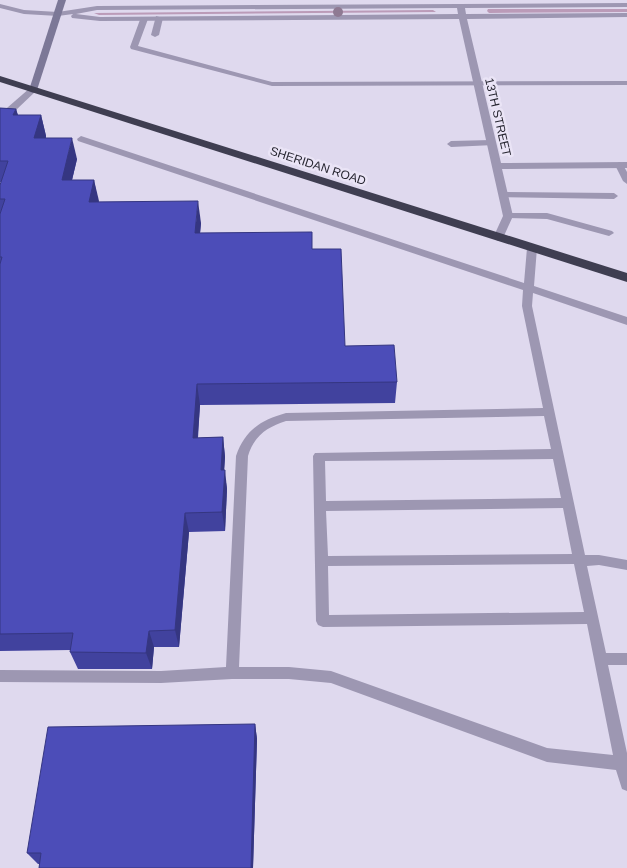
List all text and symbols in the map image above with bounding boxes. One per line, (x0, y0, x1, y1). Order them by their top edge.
street label: 13TH STREET (482, 76, 514, 158)
street label: SHERIDAN ROAD (268, 144, 368, 188)

